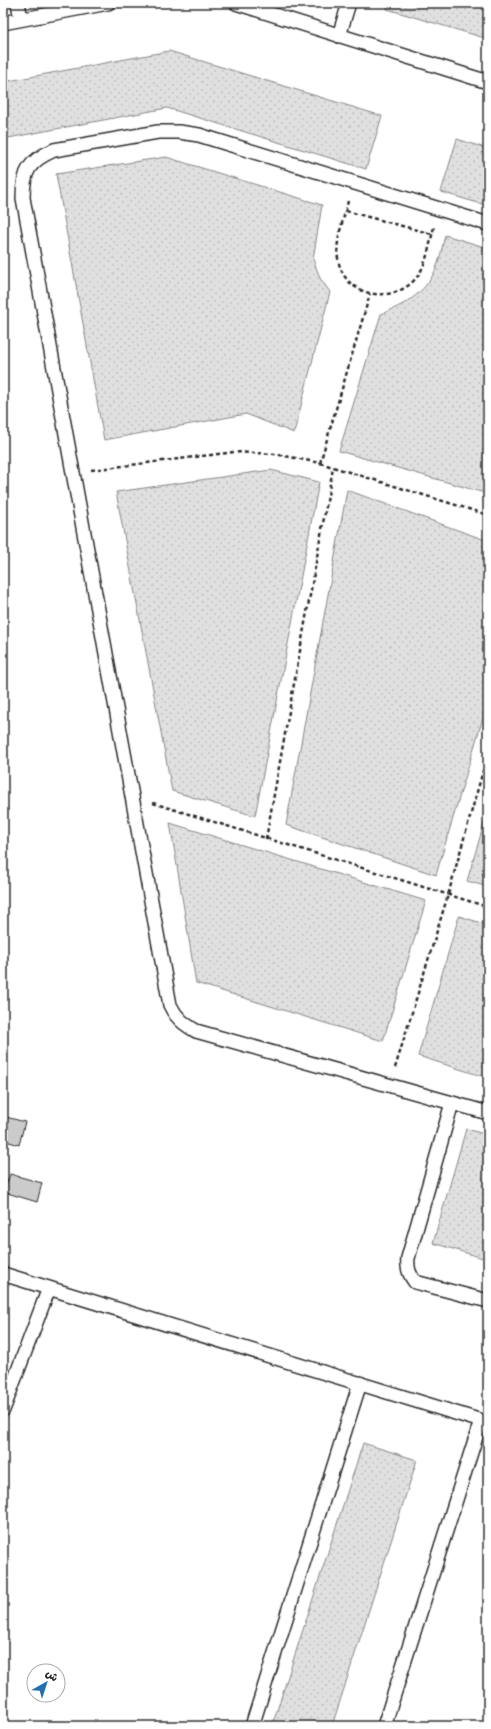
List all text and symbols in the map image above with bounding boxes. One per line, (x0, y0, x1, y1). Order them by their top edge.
north arrow (26, 1663, 66, 1703)
text: ش (43, 1665, 62, 1684)

